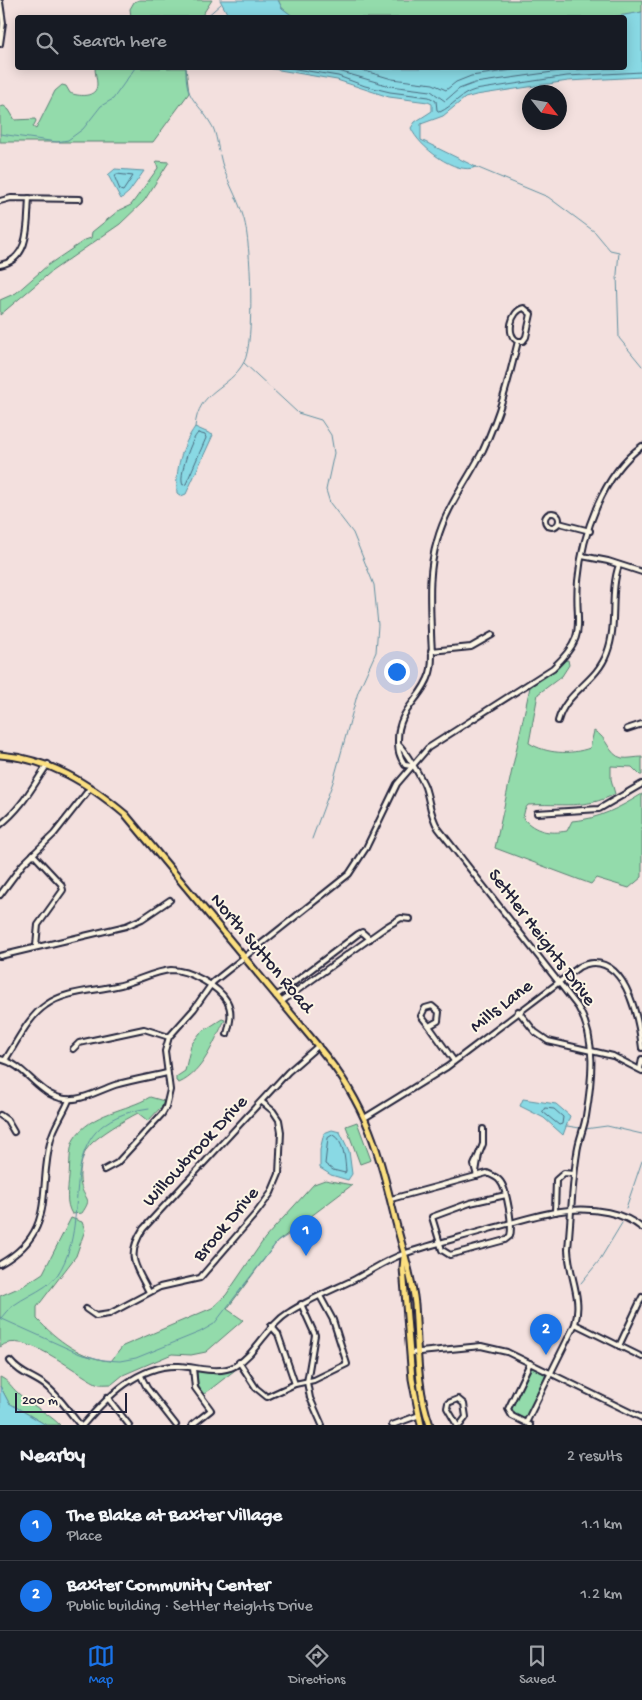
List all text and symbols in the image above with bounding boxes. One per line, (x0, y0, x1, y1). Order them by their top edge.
search box (15, 15, 627, 70)
icon: search (33, 29, 61, 57)
text: Search here (73, 31, 167, 54)
north arrow (522, 85, 567, 130)
your location (384, 659, 410, 685)
street label: Settler Heights Drive (482, 865, 600, 1011)
street label: North Sutton Road (204, 889, 319, 1020)
street label: Mills Lane (466, 975, 538, 1039)
street label: Willowbrook Drive (138, 1091, 254, 1213)
street label: Brook Drive (188, 1183, 265, 1268)
pin: 1 (290, 1215, 322, 1256)
pin: 2 (530, 1314, 562, 1355)
scale bar (15, 1390, 128, 1413)
text: 200 m (22, 1393, 58, 1410)
text: Nearby (20, 1445, 85, 1470)
text: 2 results (567, 1448, 622, 1467)
text: The Blake at Baxter Village (67, 1505, 282, 1528)
text: 1 (33, 1516, 39, 1535)
text: 1.1 km (582, 1516, 622, 1535)
text: Place (67, 1528, 102, 1547)
text: Baxter Community Center (67, 1575, 270, 1598)
text: 2 (32, 1586, 40, 1605)
text: 1.2 km (580, 1586, 622, 1605)
text: Public building · Settler Heights Drive (67, 1598, 313, 1617)
tab: Map (87, 1642, 115, 1689)
tab: Directions (289, 1642, 346, 1689)
tab: Saved (519, 1642, 555, 1689)

